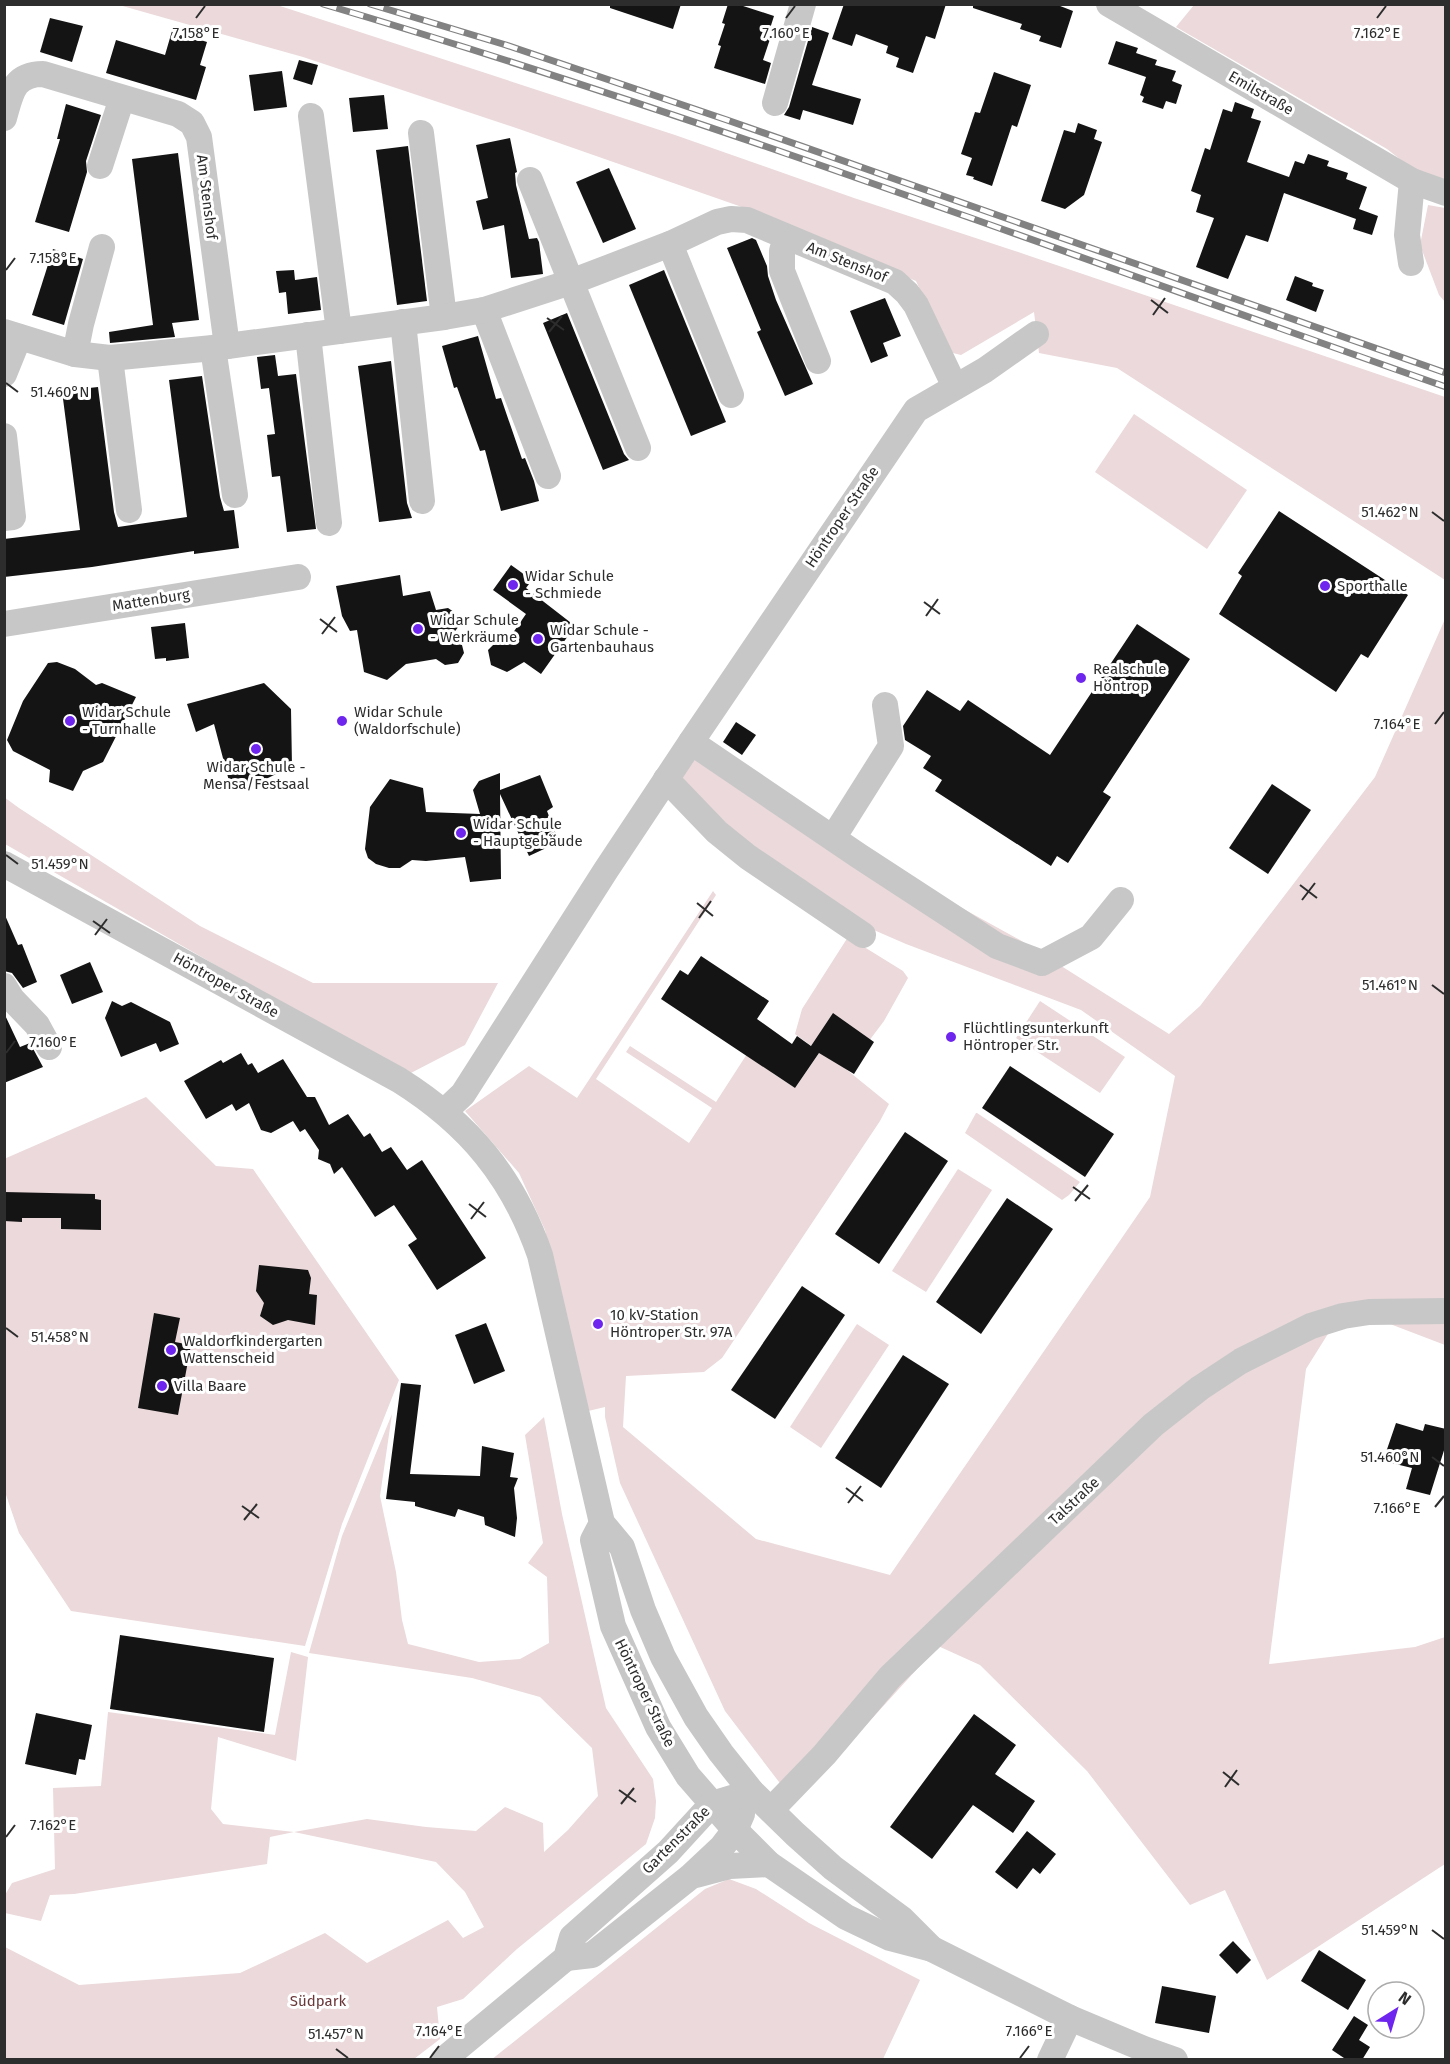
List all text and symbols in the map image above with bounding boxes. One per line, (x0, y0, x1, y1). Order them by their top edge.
text: 7.158°E (173, 24, 219, 42)
text: 7.160°E (762, 24, 810, 42)
text: 7.162°E (1354, 24, 1400, 42)
street label: Emilstraße (1225, 67, 1297, 119)
street label: Am Stenshof (193, 154, 221, 241)
street label: Am Stenshof (804, 238, 891, 287)
text: 7.158°E (30, 249, 76, 267)
text: 51.460°N (31, 383, 89, 401)
street label: Höntroper Straße (801, 463, 883, 571)
text: 51.462°N (1361, 503, 1419, 521)
place label: Widar Schule - Schmiede (525, 567, 614, 602)
place label: Sporthalle (1337, 577, 1408, 595)
marker: Widar Schule - Schmiede (506, 578, 520, 592)
marker: Sporthalle (1318, 579, 1332, 593)
street label: Mattenburg (111, 585, 191, 615)
place label: Widar Schule - Werkräume (430, 611, 519, 646)
place label: Widar Schule - Gartenbauhaus (550, 621, 654, 656)
marker: Widar Schule - Werkräume (411, 622, 425, 636)
marker: Widar Schule - Gartenbauhaus (531, 632, 545, 646)
place label: Realschule Höntrop (1093, 660, 1166, 695)
marker: Realschule Höntrop (1074, 671, 1088, 685)
place label: Widar Schule - Turnhalle (82, 703, 171, 738)
place label: Widar Schule (Waldorfschule) (354, 703, 461, 738)
marker: Widar Schule - Turnhalle (63, 714, 77, 728)
marker: Widar Schule (Waldorfschule) (335, 714, 349, 728)
text: 7.164°E (1373, 715, 1421, 733)
marker: Widar Schule - Mensa/Festsaal (249, 742, 263, 756)
place label: Widar Schule - Mensa/Festsaal (203, 758, 310, 793)
place label: Widar Schule - Hauptgebäude (473, 815, 583, 850)
marker: Widar Schule - Hauptgebäude (454, 826, 468, 840)
text: 51.459°N (31, 855, 89, 873)
street label: Höntroper Straße (170, 948, 282, 1022)
text: 51.461°N (1362, 976, 1418, 994)
place label: Flüchtlingsunterkunft Höntroper Str. (963, 1019, 1109, 1054)
marker: Flüchtlingsunterkunft Höntroper Str. (944, 1030, 958, 1044)
text: 7.160°E (29, 1033, 77, 1051)
place label: 10 kV-Station Höntroper Str. 97A (610, 1306, 733, 1341)
marker: 10 kV-Station Höntroper Str. 97A (591, 1317, 605, 1331)
text: 51.458°N (31, 1328, 89, 1346)
place label: Waldorfkindergarten Wattenscheid (183, 1332, 323, 1367)
marker: Waldorfkindergarten Wattenscheid (164, 1343, 178, 1357)
place label: Villa Baare (174, 1377, 246, 1395)
marker: Villa Baare (155, 1379, 169, 1393)
text: 51.460°N (1361, 1448, 1419, 1466)
street label: Talstraße (1045, 1473, 1103, 1529)
text: 7.166°E (1374, 1499, 1420, 1517)
street label: Höntroper Straße (611, 1636, 679, 1750)
street label: Gartenstraße (638, 1802, 714, 1878)
text: 7.162°E (30, 1816, 76, 1834)
text: 51.459°N (1361, 1921, 1419, 1939)
north arrow (1366, 1980, 1426, 2040)
text: N (1395, 1988, 1415, 2009)
park label: Südpark (290, 1992, 346, 2010)
text: 7.164°E (415, 2022, 463, 2040)
text: 7.166°E (1006, 2022, 1052, 2040)
text: 51.457°N (308, 2025, 364, 2043)

